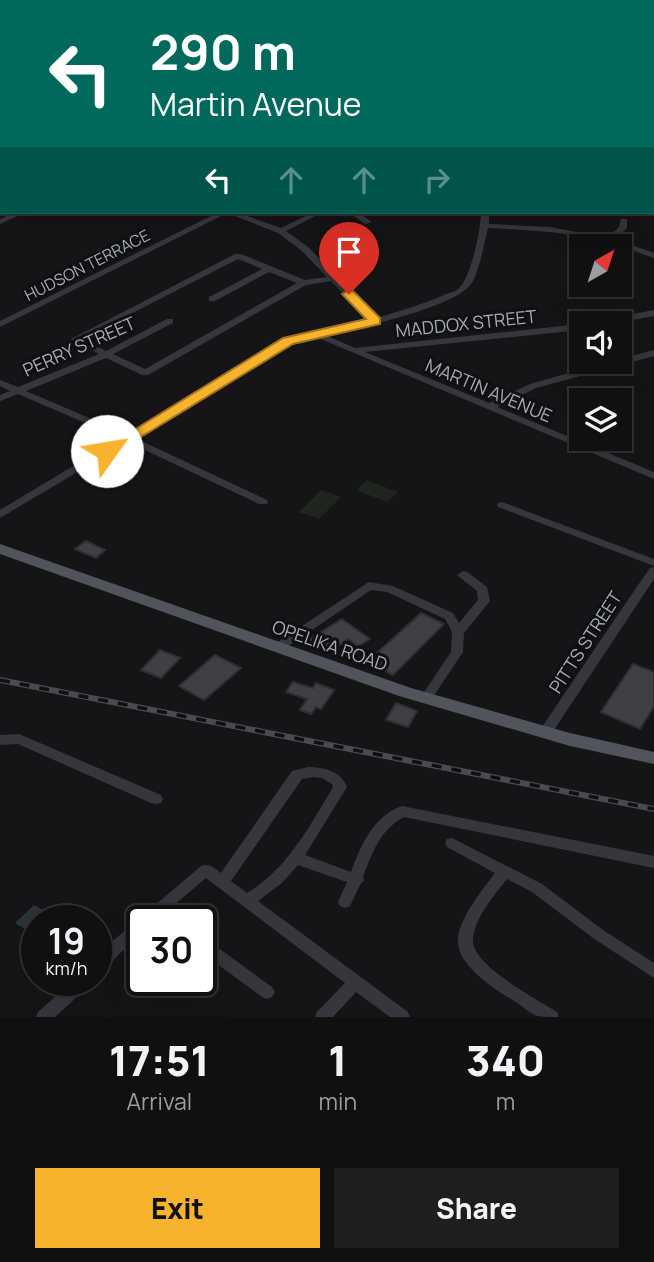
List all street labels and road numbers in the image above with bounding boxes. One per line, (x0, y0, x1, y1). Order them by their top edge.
street label: HUDSON TERRACE (21, 224, 153, 306)
street label: MADDOX STREET (394, 304, 538, 342)
street label: PERRY STREET (19, 310, 139, 382)
street label: MARTIN AVENUE (422, 353, 556, 427)
street label: PITTS STREET (543, 586, 627, 698)
street label: OPELIKA ROAD (269, 614, 391, 676)

